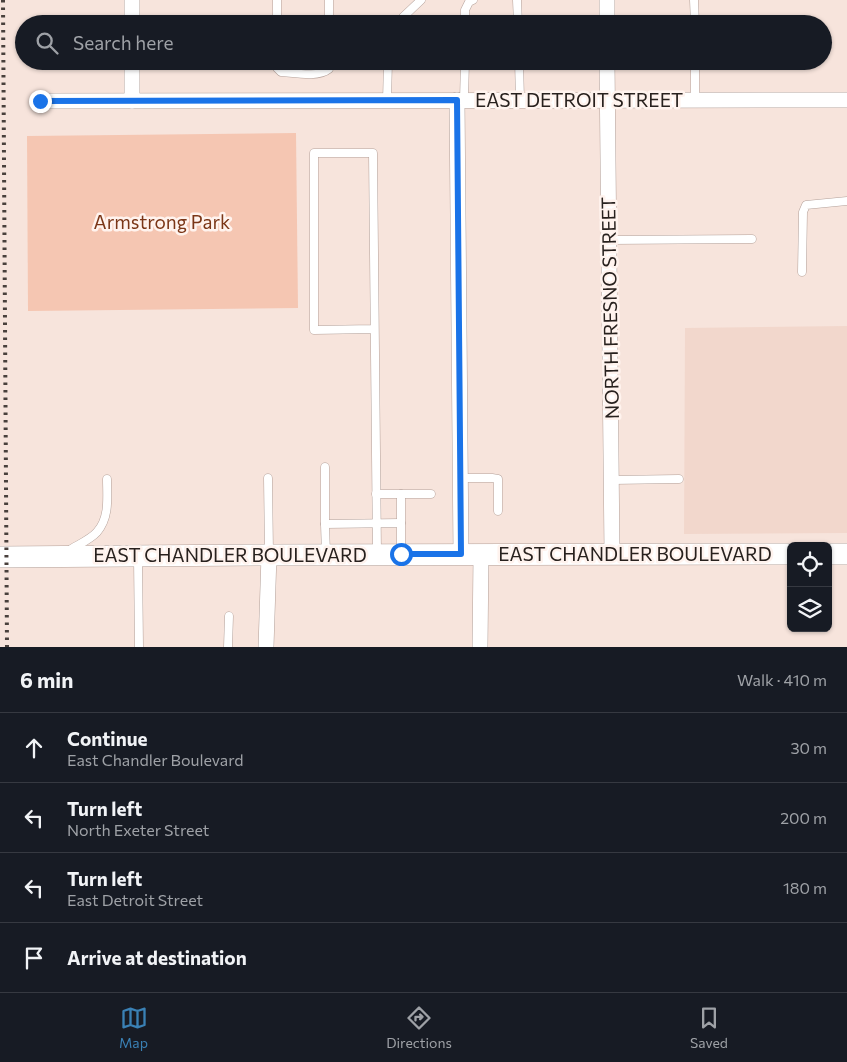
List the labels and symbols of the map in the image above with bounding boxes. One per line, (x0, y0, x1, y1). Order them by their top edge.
street label: EAST DETROIT STREET (475, 88, 683, 111)
route end (29, 90, 52, 113)
street label: NORTH FRESNO STREET (596, 197, 623, 419)
park label: Armstrong Park (94, 210, 230, 233)
street label: EAST CHANDLER BOULEVARD (498, 542, 772, 565)
street label: EAST CHANDLER BOULEVARD (93, 543, 367, 566)
route start (390, 543, 413, 566)

